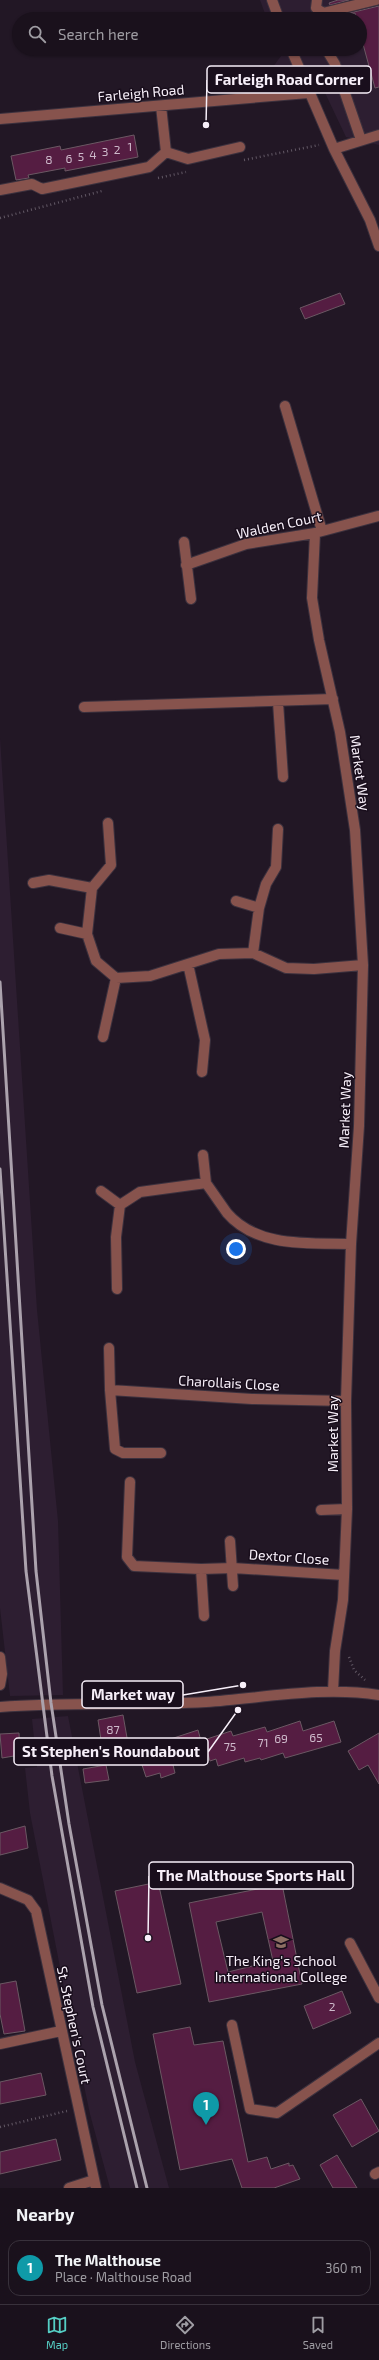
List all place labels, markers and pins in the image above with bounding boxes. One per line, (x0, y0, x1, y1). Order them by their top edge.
callout: Farleigh Road Corner (207, 66, 371, 93)
callout: Market way (82, 1681, 183, 1708)
callout: St Stephen's Roundabout (14, 1738, 208, 1765)
callout: The Malthouse Sports Hall (149, 1862, 353, 1889)
school or university icon: The King's School International College (272, 1933, 290, 1951)
place label: The King's School International College (215, 1952, 347, 1985)
pin: 1 (193, 2092, 219, 2125)

